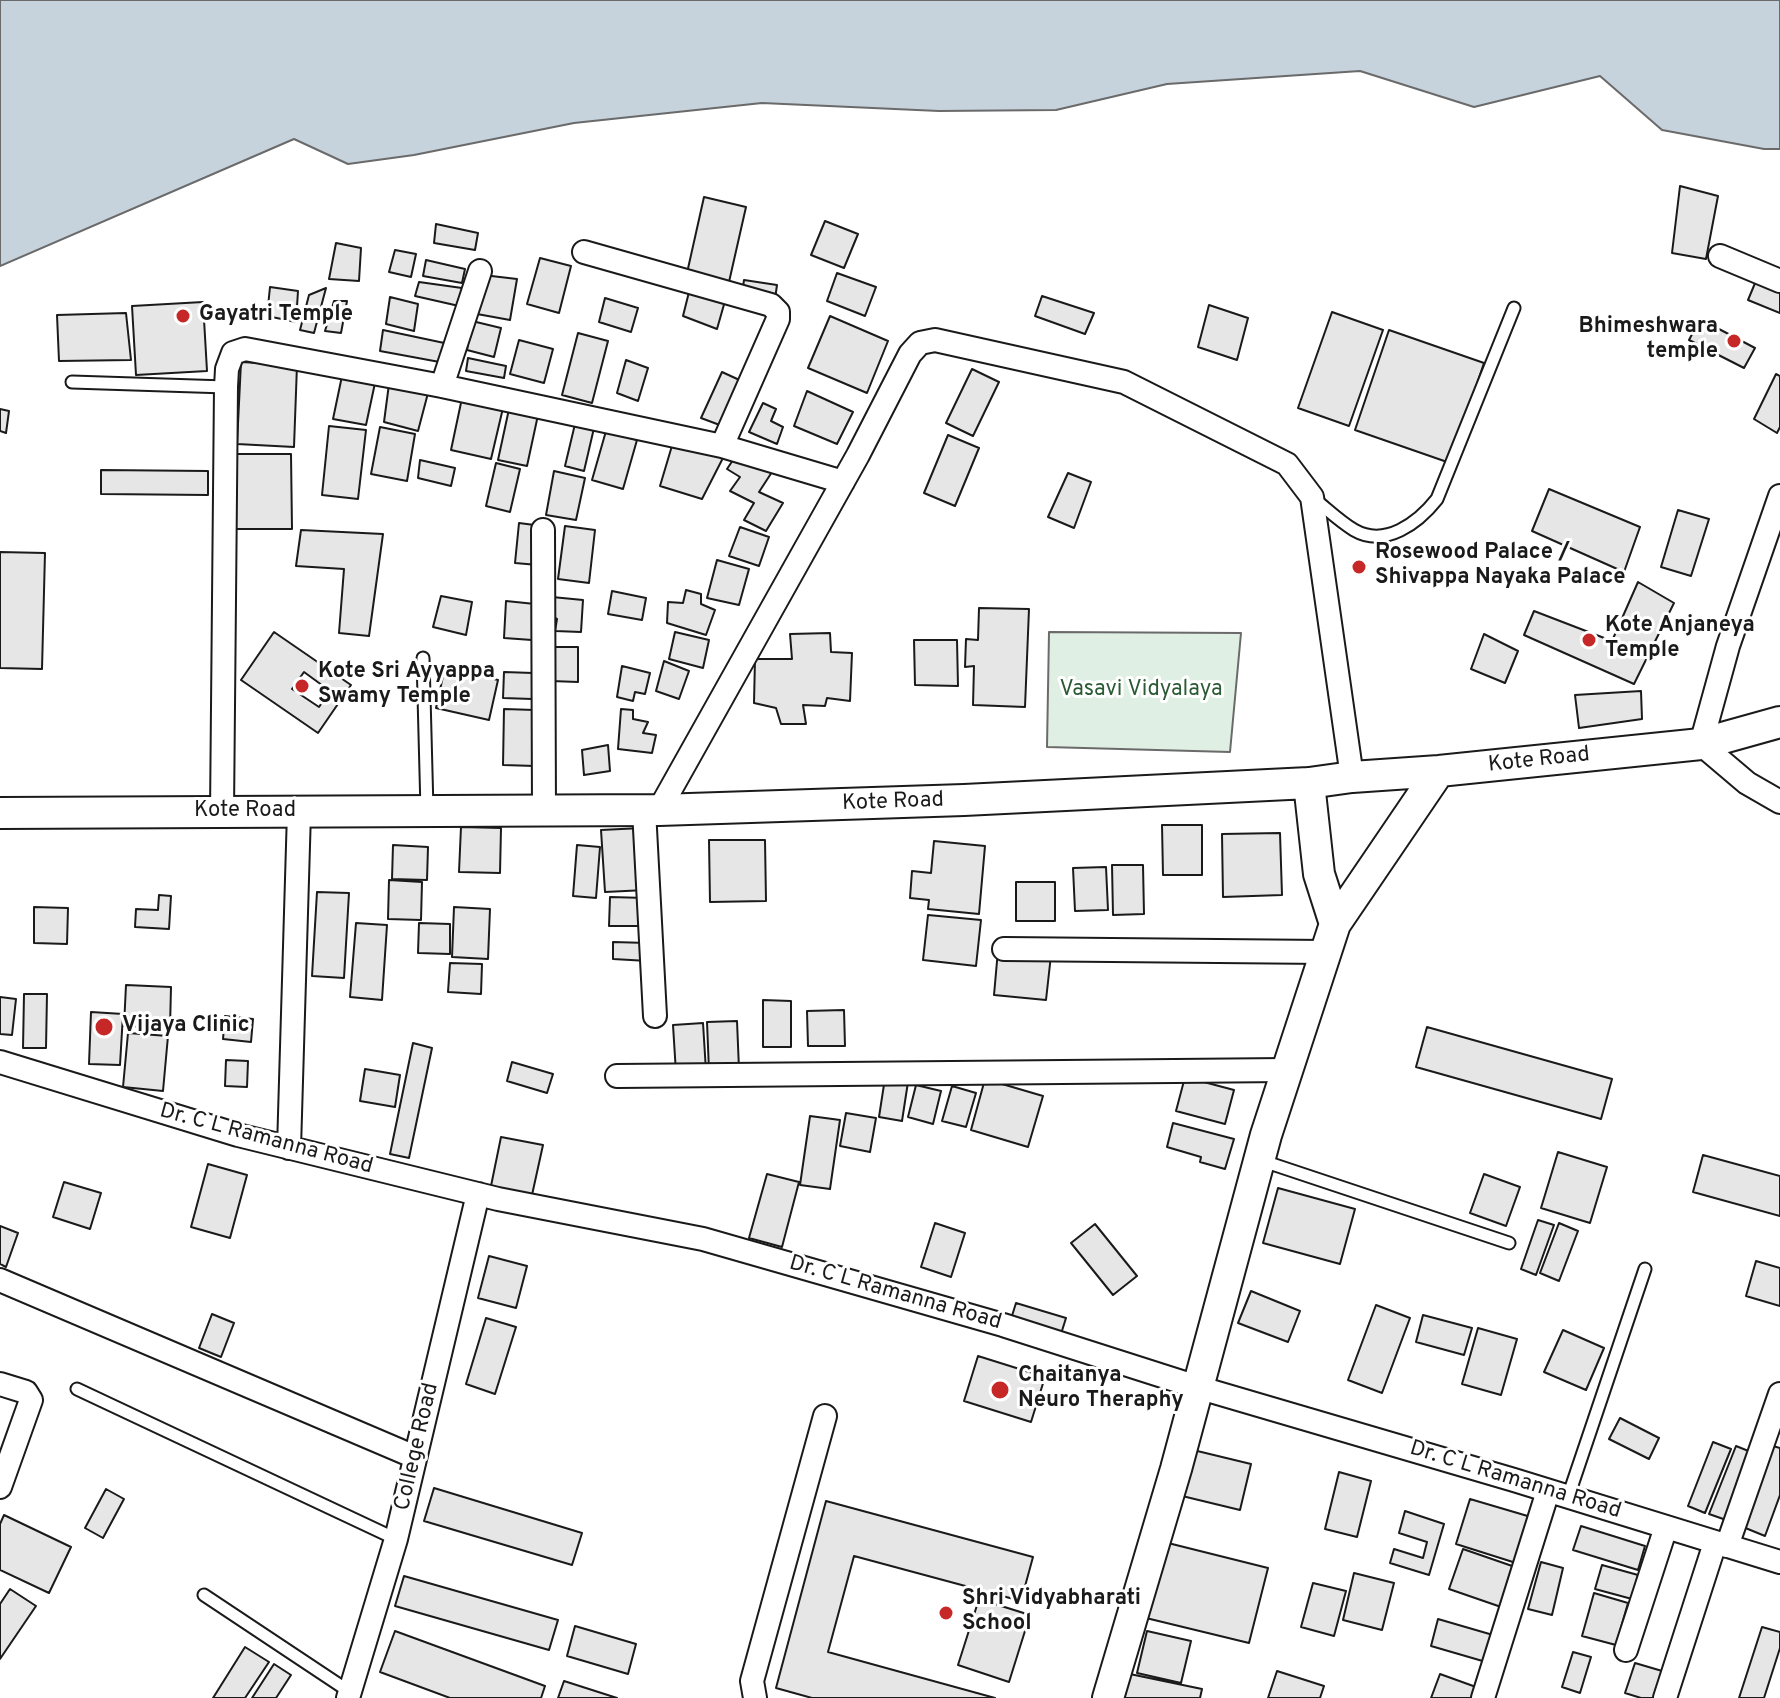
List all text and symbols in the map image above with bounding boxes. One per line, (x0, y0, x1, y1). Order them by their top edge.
place label: Gayatri Temple (199, 303, 353, 329)
marker: Gayatri Temple (174, 307, 192, 325)
place label: Bhimeshwara temple (1579, 315, 1718, 366)
marker: Bhimeshwara temple (1725, 332, 1743, 350)
place label: Rosewood Palace / Shivappa Nayaka Palace (1375, 541, 1626, 592)
marker: Rosewood Palace / Shivappa Nayaka Palace (1350, 558, 1368, 576)
place label: Kote Anjaneya Temple (1605, 614, 1755, 666)
marker: Kote Anjaneya Temple (1580, 631, 1598, 649)
place label: Kote Sri Ayyappa Swamy Temple (318, 660, 495, 712)
marker: Kote Sri Ayyappa Swamy Temple (293, 677, 311, 695)
park label: Vasavi Vidyalaya (1059, 678, 1223, 704)
street label: Kote Road (1487, 743, 1591, 779)
street label: Kote Road (842, 788, 944, 818)
street label: Kote Road (194, 799, 296, 825)
place label: Vijaya Clinic (122, 1014, 250, 1040)
marker: Vijaya Clinic (93, 1016, 115, 1038)
street label: Dr. C L Ramanna Road (156, 1099, 376, 1181)
street label: Dr. C L Ramanna Road (786, 1251, 1004, 1337)
place label: Chaitanya Neuro Theraphy (1018, 1364, 1184, 1416)
marker: Chaitanya Neuro Theraphy (989, 1379, 1011, 1401)
street label: College Road (390, 1380, 446, 1514)
street label: Dr. C L Ramanna Road (1406, 1436, 1624, 1526)
place label: Shri Vidyabharati School (962, 1587, 1141, 1638)
marker: Shri Vidyabharati School (937, 1604, 955, 1622)

